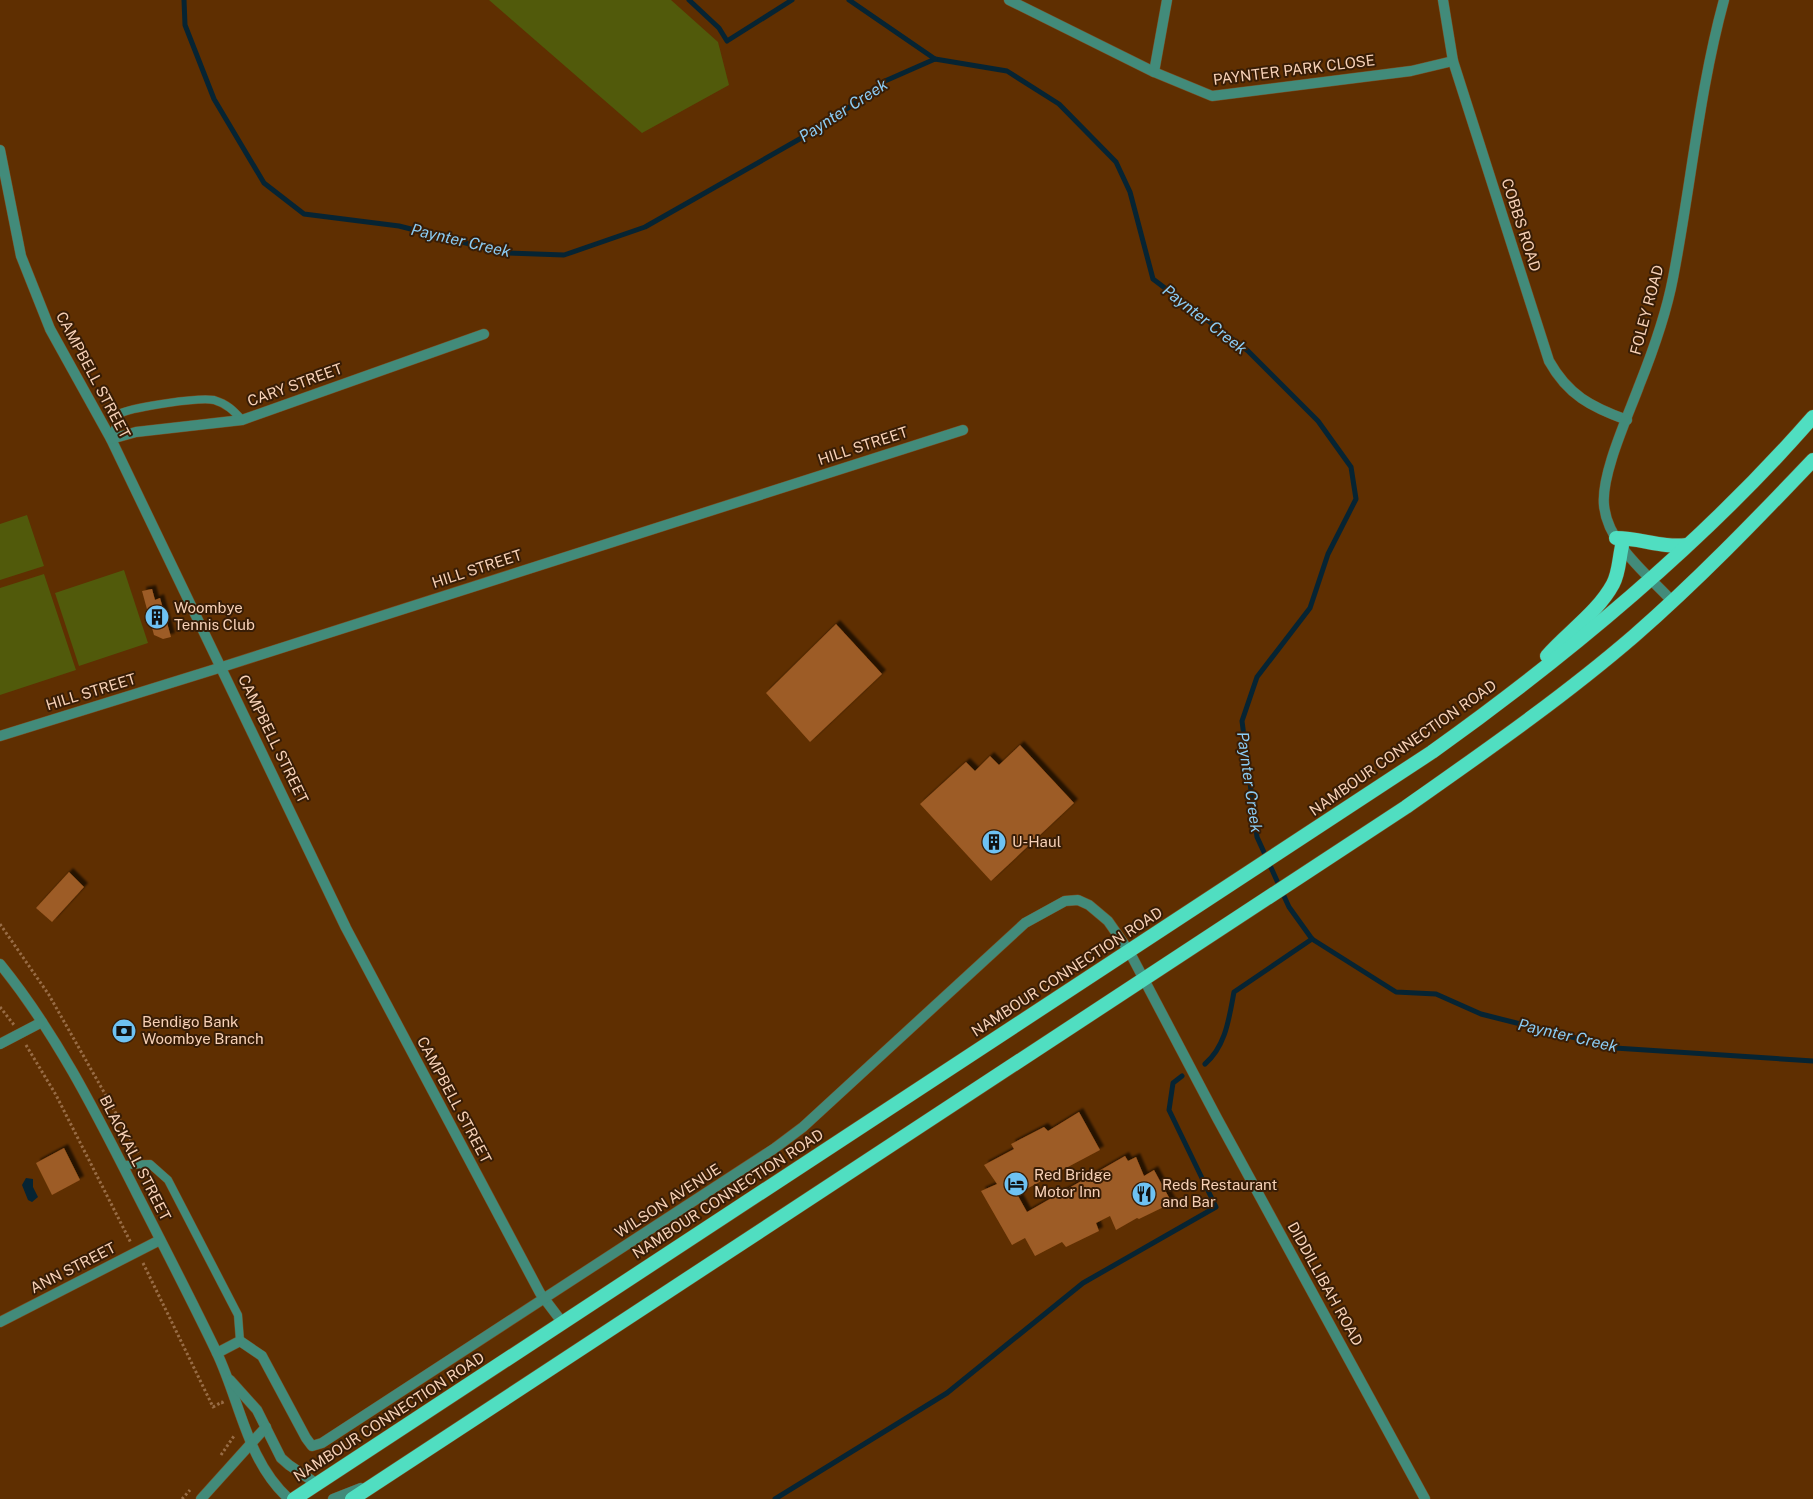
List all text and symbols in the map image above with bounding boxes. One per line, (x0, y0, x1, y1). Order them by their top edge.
street label: PAYNTER PARK CLOSE (1212, 51, 1376, 88)
water label: Paynter Creek (795, 75, 891, 146)
street label: COBBS ROAD (1498, 176, 1545, 274)
water label: Paynter Creek (409, 220, 513, 261)
street label: FOLEY ROAD (1626, 263, 1667, 357)
water label: Paynter Creek (1159, 281, 1251, 358)
street label: CAMPBELL STREET (53, 309, 134, 441)
street label: CARY STREET (245, 359, 345, 410)
street label: HILL STREET (816, 423, 910, 468)
street label: HILL STREET (430, 546, 524, 591)
place label: Woombye Tennis Club (174, 599, 255, 633)
building icon: Woombye Tennis Club (144, 604, 170, 630)
street label: HILL STREET (44, 670, 138, 713)
street label: CAMPBELL STREET (235, 672, 312, 806)
street label: NAMBOUR CONNECTION ROAD (1306, 676, 1499, 819)
water label: Paynter Creek (1233, 730, 1266, 834)
building icon: U-Haul (981, 829, 1007, 855)
place label: U-Haul (1012, 833, 1061, 850)
street label: NAMBOUR CONNECTION ROAD (968, 903, 1165, 1040)
place label: Bendigo Bank Woombye Branch (142, 1013, 264, 1047)
water label: Paynter Creek (1516, 1015, 1620, 1056)
bank icon: Bendigo Bank Woombye Branch (111, 1018, 137, 1044)
street label: CAMPBELL STREET (414, 1034, 495, 1166)
street label: BLACKALL STREET (96, 1092, 174, 1223)
street label: NAMBOUR CONNECTION ROAD (629, 1125, 826, 1262)
street label: WILSON AVENUE (612, 1160, 724, 1241)
place label: Red Bridge Motor Inn (1034, 1166, 1111, 1200)
hotel icon: Red Bridge Motor Inn (1003, 1171, 1029, 1197)
place label: Reds Restaurant and Bar (1162, 1176, 1277, 1210)
restaurant icon: Reds Restaurant and Bar (1131, 1181, 1157, 1207)
street label: DIDDILLIBAH ROAD (1284, 1219, 1366, 1348)
street label: ANN STREET (27, 1239, 118, 1296)
street label: NAMBOUR CONNECTION ROAD (290, 1348, 487, 1485)

